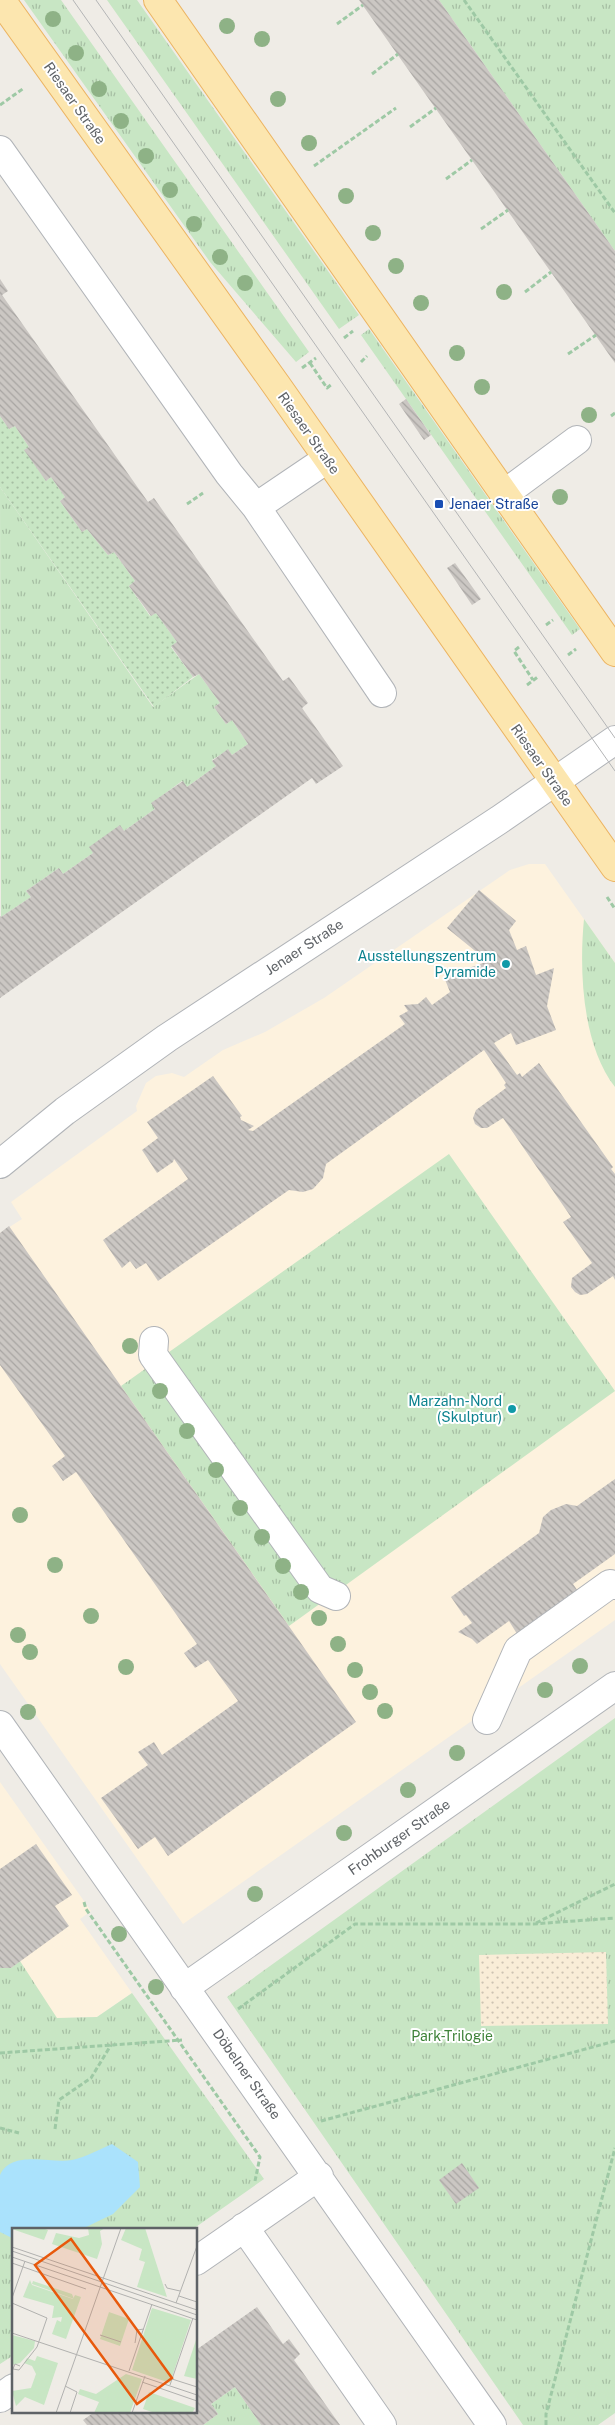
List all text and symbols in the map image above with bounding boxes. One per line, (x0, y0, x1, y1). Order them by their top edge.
street label: Riesaer Straße (41, 59, 109, 147)
street label: Riesaer Straße (275, 389, 343, 477)
place label: Jenaer Straße (449, 496, 539, 512)
marker: Jenaer Straße (433, 498, 445, 510)
street label: Riesaer Straße (508, 721, 576, 809)
street label: Jenaer Straße (262, 916, 346, 978)
place label: Ausstellungszentrum Pyramide (357, 948, 496, 980)
marker: Ausstellungszentrum Pyramide (500, 958, 512, 970)
place label: Marzahn-Nord (Skulptur) (408, 1393, 502, 1425)
marker: Marzahn-Nord (Skulptur) (506, 1403, 518, 1415)
street label: Frohburger Straße (345, 1796, 453, 1878)
street label: Döbelner Straße (210, 2026, 284, 2122)
park label: Park-Trilogie (411, 2028, 493, 2044)
inset map (12, 2228, 198, 2412)

